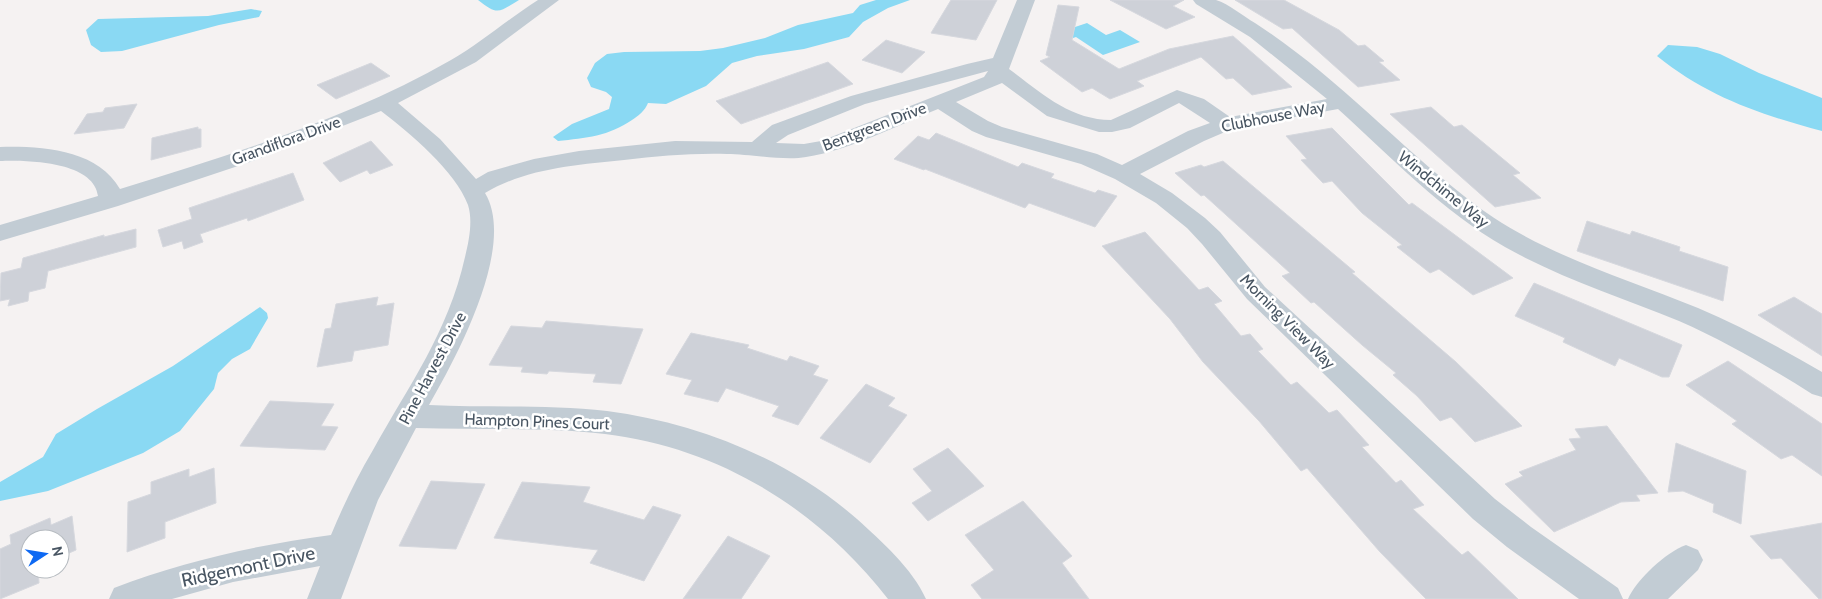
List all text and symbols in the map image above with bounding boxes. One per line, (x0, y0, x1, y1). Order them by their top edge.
street label: Clubhouse Way (1220, 97, 1326, 136)
street label: Bentgreen Drive (820, 98, 929, 155)
street label: Grandiflora Drive (229, 112, 343, 169)
street label: Windchime Way (1394, 147, 1493, 232)
street label: Morning View Way (1236, 270, 1339, 373)
street label: Pine Harvest Drive (395, 309, 470, 428)
street label: Hampton Pines Court (464, 409, 611, 434)
north arrow (20, 529, 70, 579)
street label: Ridgemont Drive (179, 541, 317, 592)
text: N (48, 545, 68, 558)

